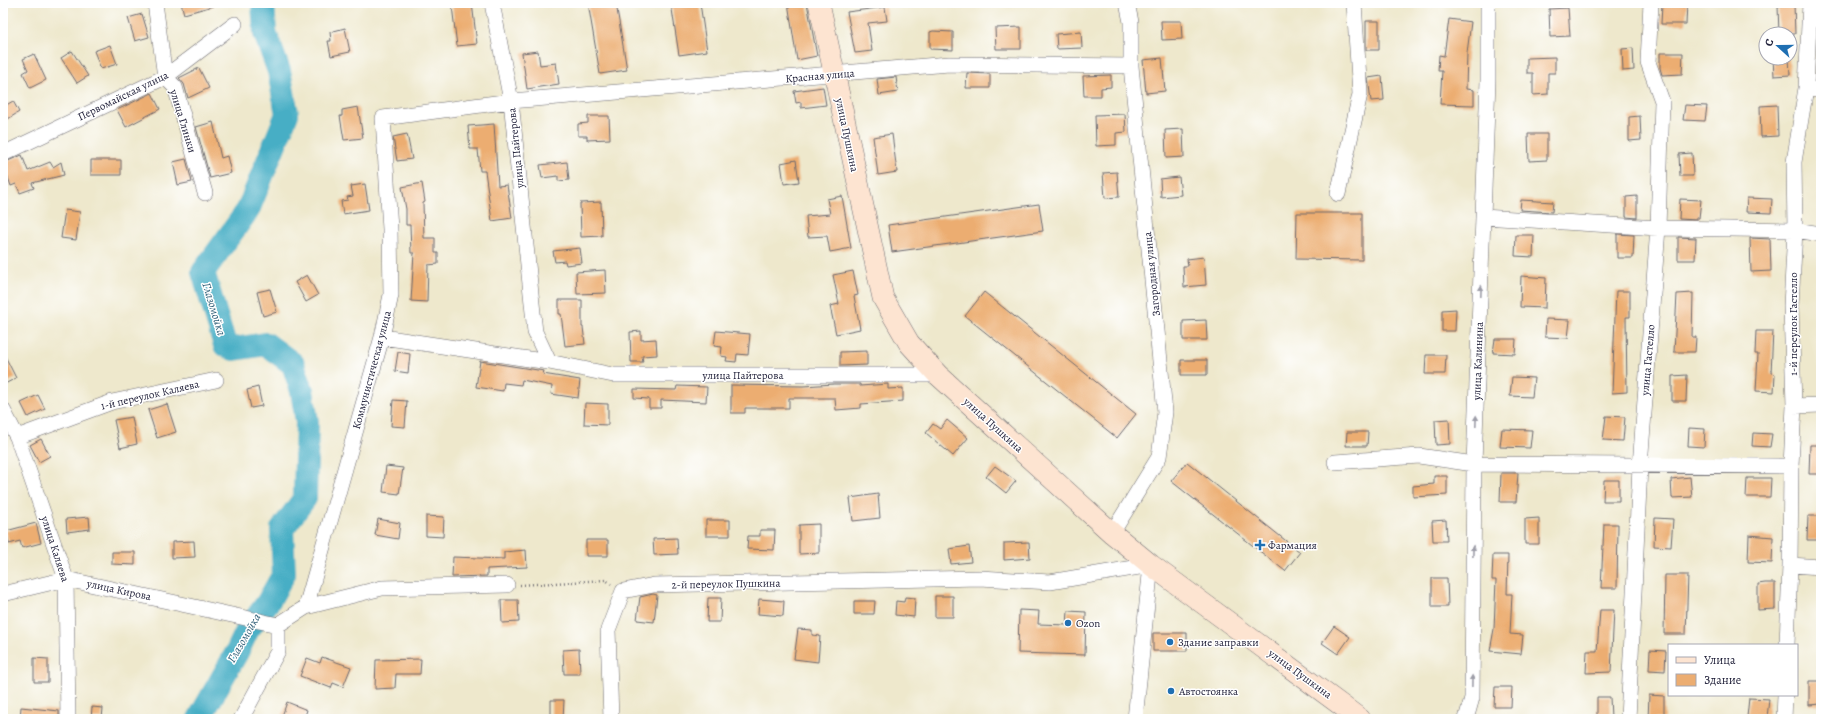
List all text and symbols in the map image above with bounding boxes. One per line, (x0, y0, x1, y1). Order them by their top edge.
north arrow (1758, 26, 1798, 66)
text: С (1761, 37, 1777, 48)
street label: Красная улица (785, 65, 856, 86)
street label: Первомайская улица (75, 67, 172, 124)
street label: улица Глинки (166, 86, 200, 155)
street label: улица Пушкина (832, 96, 862, 174)
street label: улица Пайтерова (504, 106, 528, 190)
street label: Загородная улица (1140, 230, 1164, 317)
street label: 1-й переулок Гастелло (1786, 272, 1801, 376)
water label: Глазомойка (198, 281, 230, 338)
one-way arrow (1477, 285, 1484, 297)
street label: Коммунистическая улица (349, 308, 395, 431)
street label: улица Калинина (1469, 321, 1487, 401)
street label: улица Гастелло (1637, 323, 1659, 397)
street label: улица Пайтерова (702, 368, 784, 383)
street label: 1-й переулок Каляева (99, 376, 202, 414)
street label: улица Пушкина (959, 394, 1027, 456)
one-way arrow (1473, 414, 1479, 427)
street label: улица Каляева (37, 513, 73, 585)
place label: Фармация (1268, 538, 1317, 553)
marker: Фармация (1255, 540, 1265, 550)
one-way arrow (1470, 544, 1476, 557)
street label: улица Кирова (84, 576, 153, 604)
street label: 2-й переулок Пушкина (671, 576, 782, 592)
water label: Глазомойка (223, 610, 265, 666)
place label: Ozon (1076, 616, 1100, 631)
marker: Ozon (1063, 618, 1073, 628)
place label: Здание заправки (1178, 635, 1259, 650)
marker: Здание заправки (1165, 637, 1175, 647)
legend (1668, 644, 1798, 696)
street label: улица Пушкина (1264, 645, 1336, 703)
text: Улица (1704, 652, 1736, 668)
text: Здание (1704, 672, 1741, 688)
one-way arrow (1469, 674, 1475, 687)
place label: Автостоянка (1178, 684, 1239, 699)
marker: Автостоянка (1166, 686, 1176, 696)

